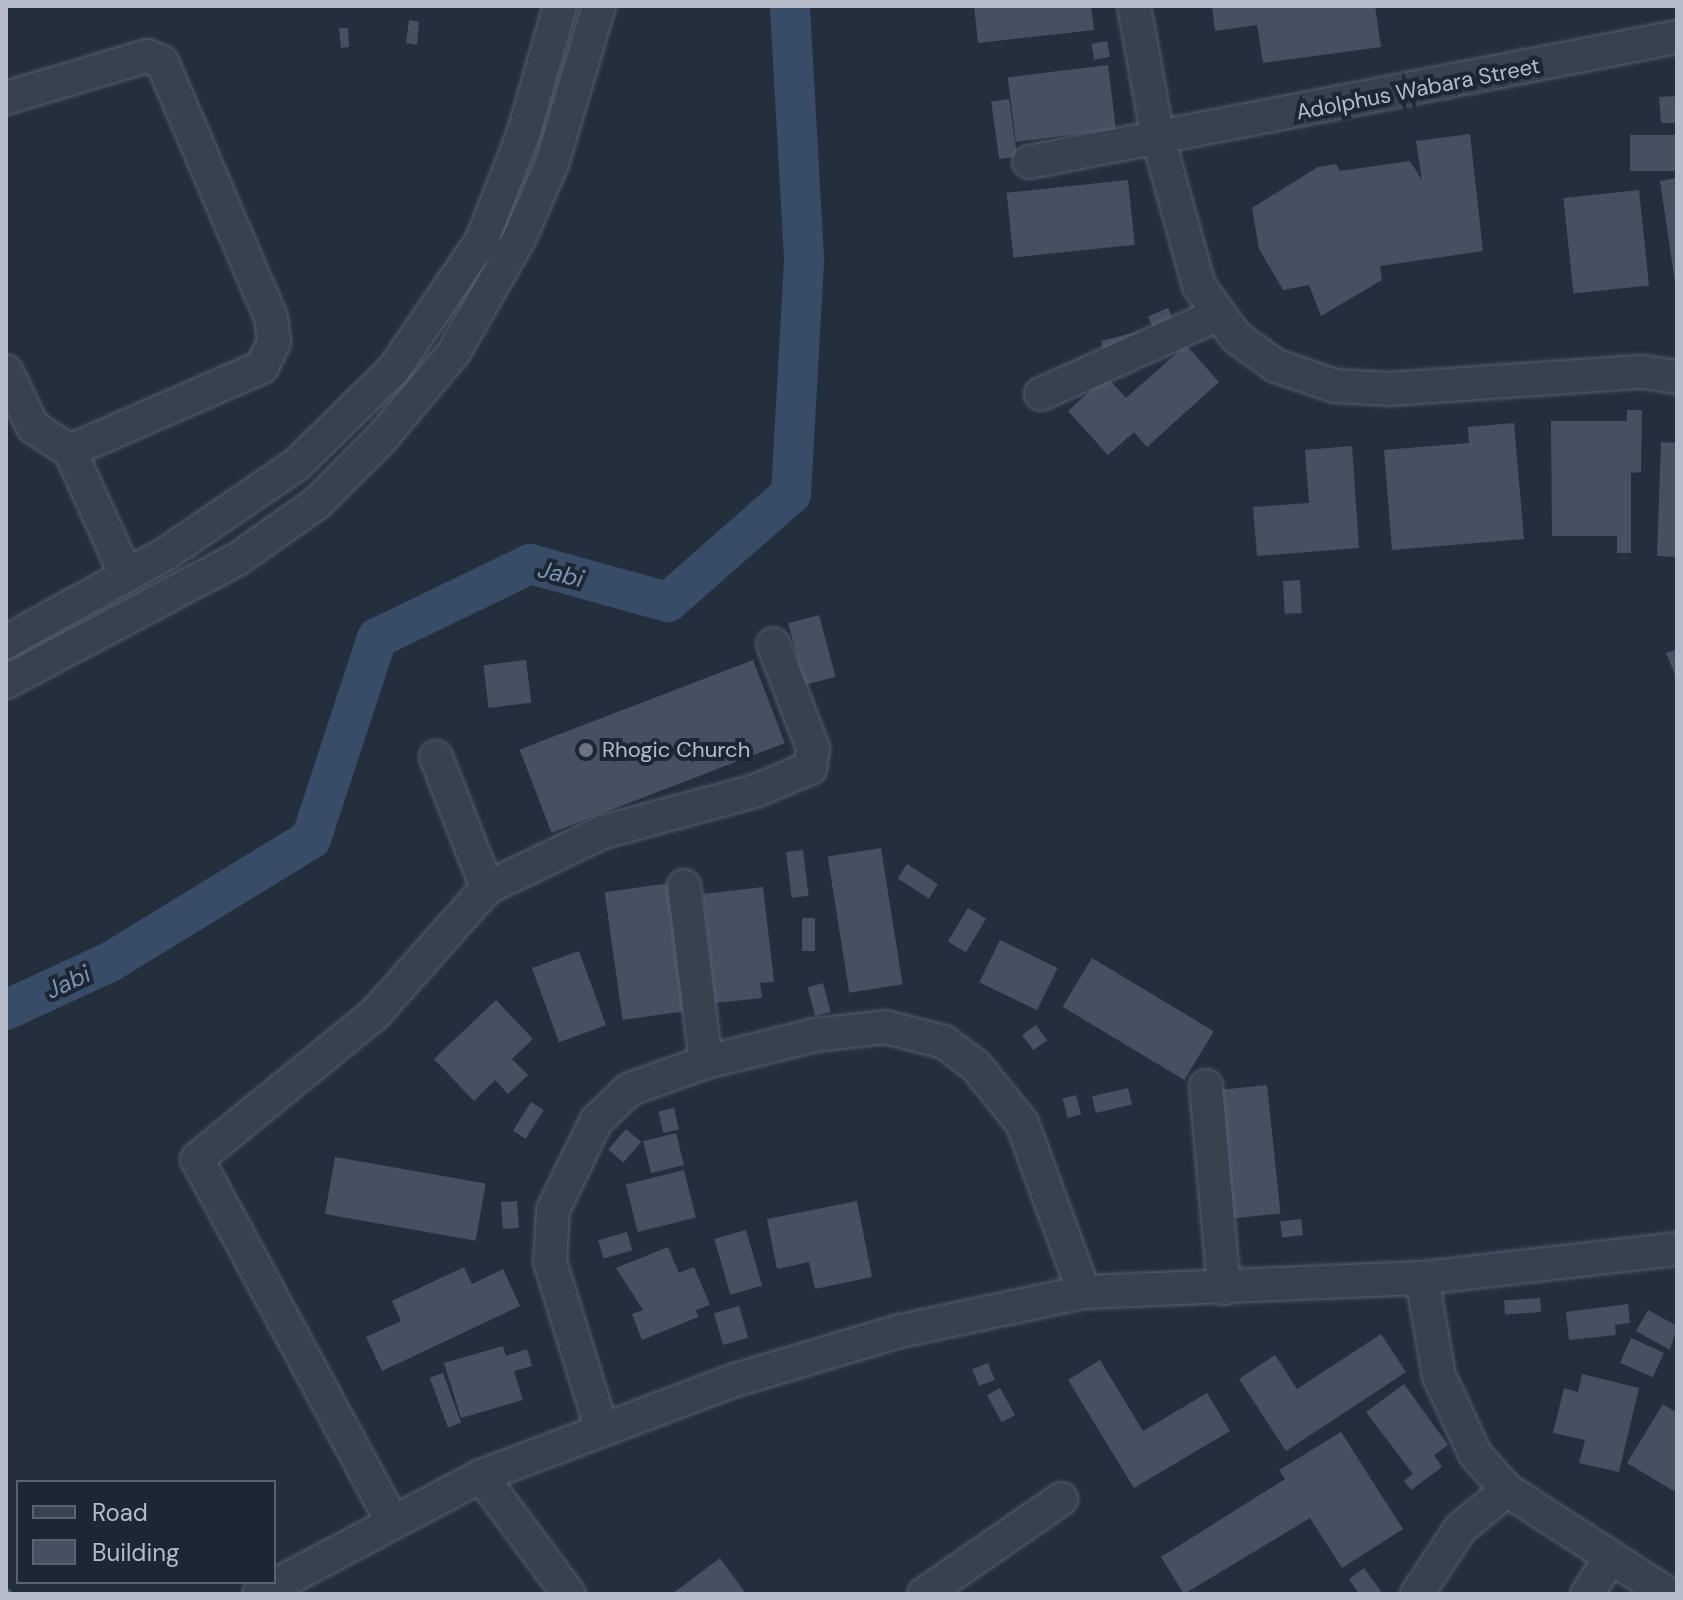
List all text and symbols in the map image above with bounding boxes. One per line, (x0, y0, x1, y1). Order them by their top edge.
street label: Adolphus Wabara Street (1294, 52, 1542, 126)
water label: Jabi (535, 555, 587, 593)
place label: Rhogic Church (602, 737, 750, 763)
marker: Rhogic Church (577, 741, 595, 759)
water label: Jabi (41, 959, 95, 1005)
legend (16, 1480, 276, 1584)
text: Road (92, 1497, 148, 1528)
text: Building (92, 1537, 179, 1568)

